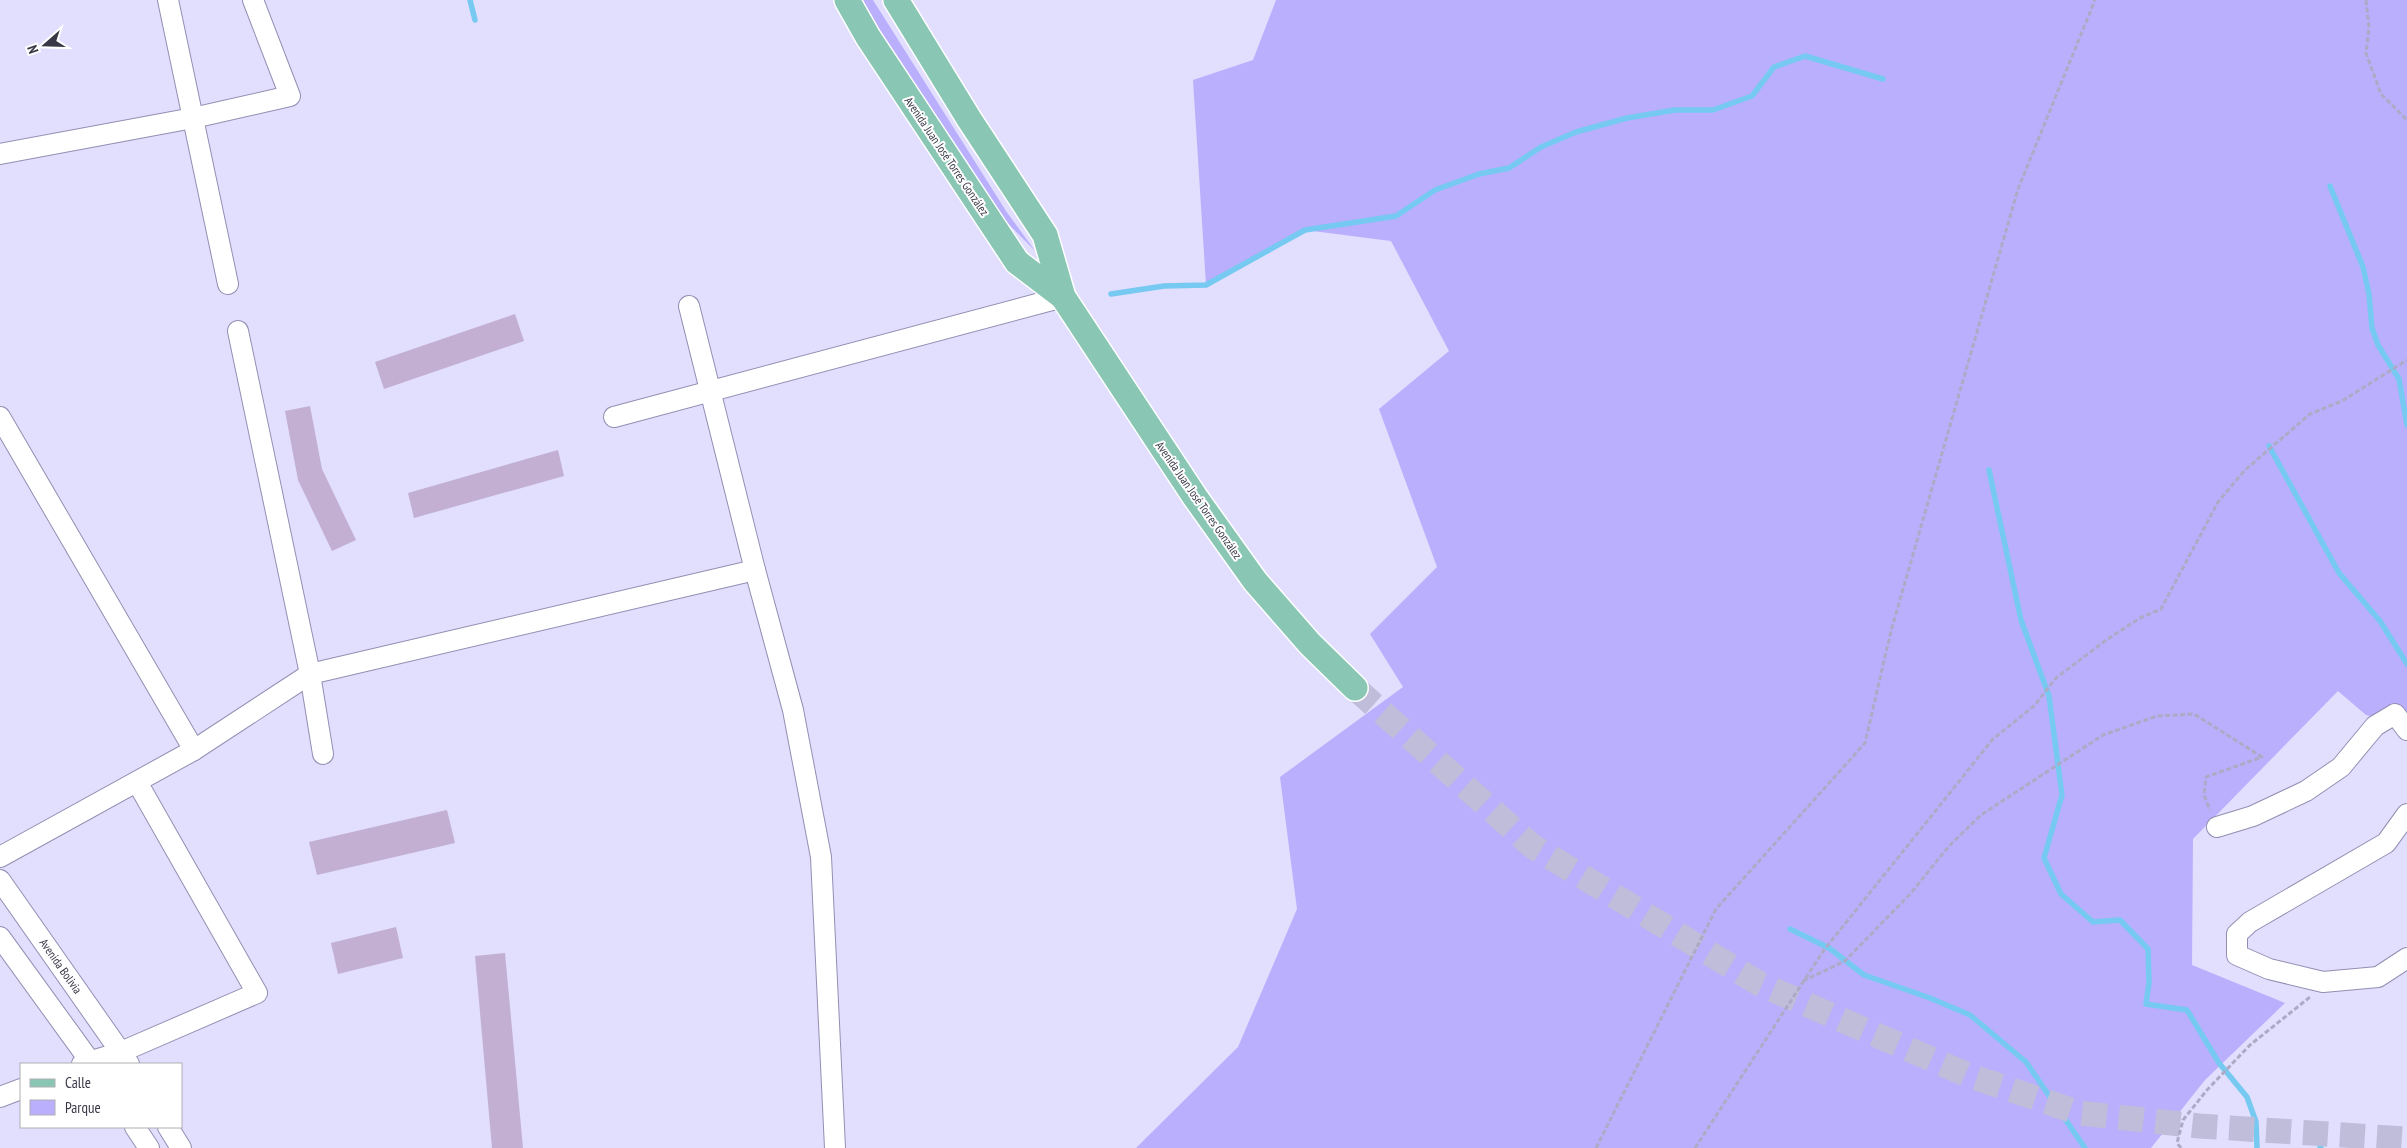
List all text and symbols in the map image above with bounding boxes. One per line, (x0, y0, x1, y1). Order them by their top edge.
north arrow (20, 20, 70, 70)
text: N (23, 43, 43, 56)
street label: Avenida Juan José Torres González (902, 94, 992, 218)
street label: Avenida Juan José Torres González (1153, 438, 1245, 562)
street label: Avenida Bolivia (37, 936, 86, 997)
legend (20, 1063, 182, 1128)
text: Calle (65, 1073, 91, 1092)
text: Parque (65, 1098, 101, 1117)

